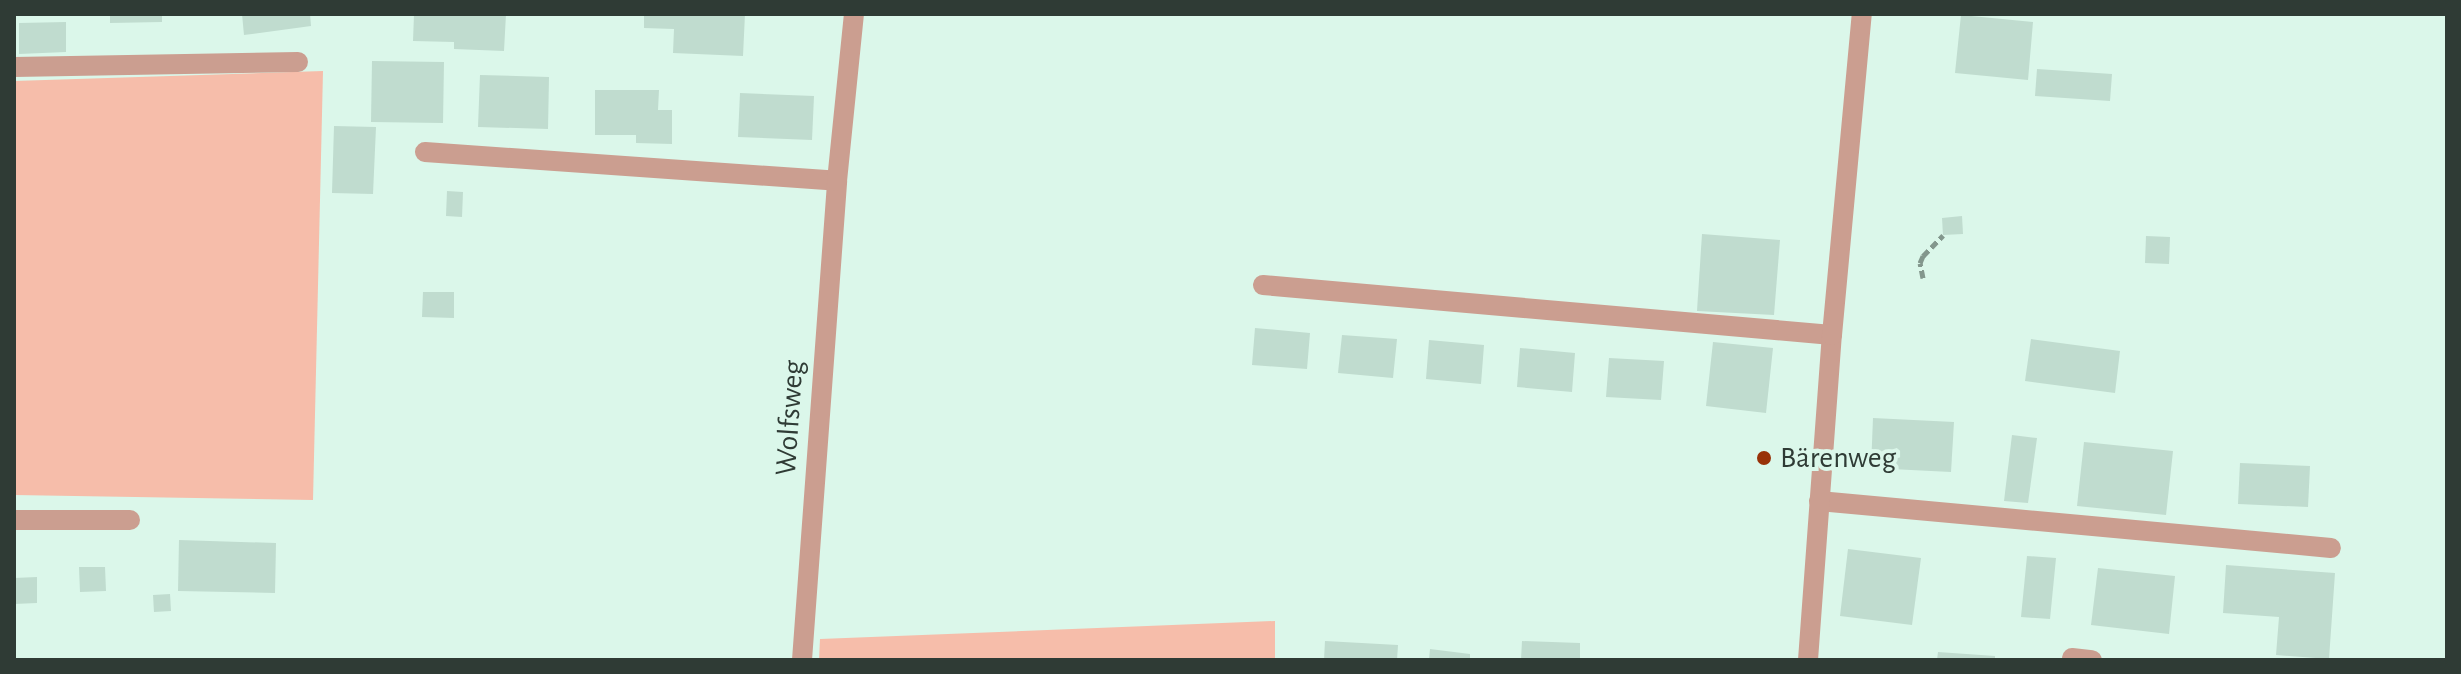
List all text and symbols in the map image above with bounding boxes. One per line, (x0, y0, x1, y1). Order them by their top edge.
street label: Wolfsweg (768, 359, 812, 477)
place label: Bärenweg (1780, 440, 1896, 476)
marker: Bärenweg (1755, 449, 1773, 467)

